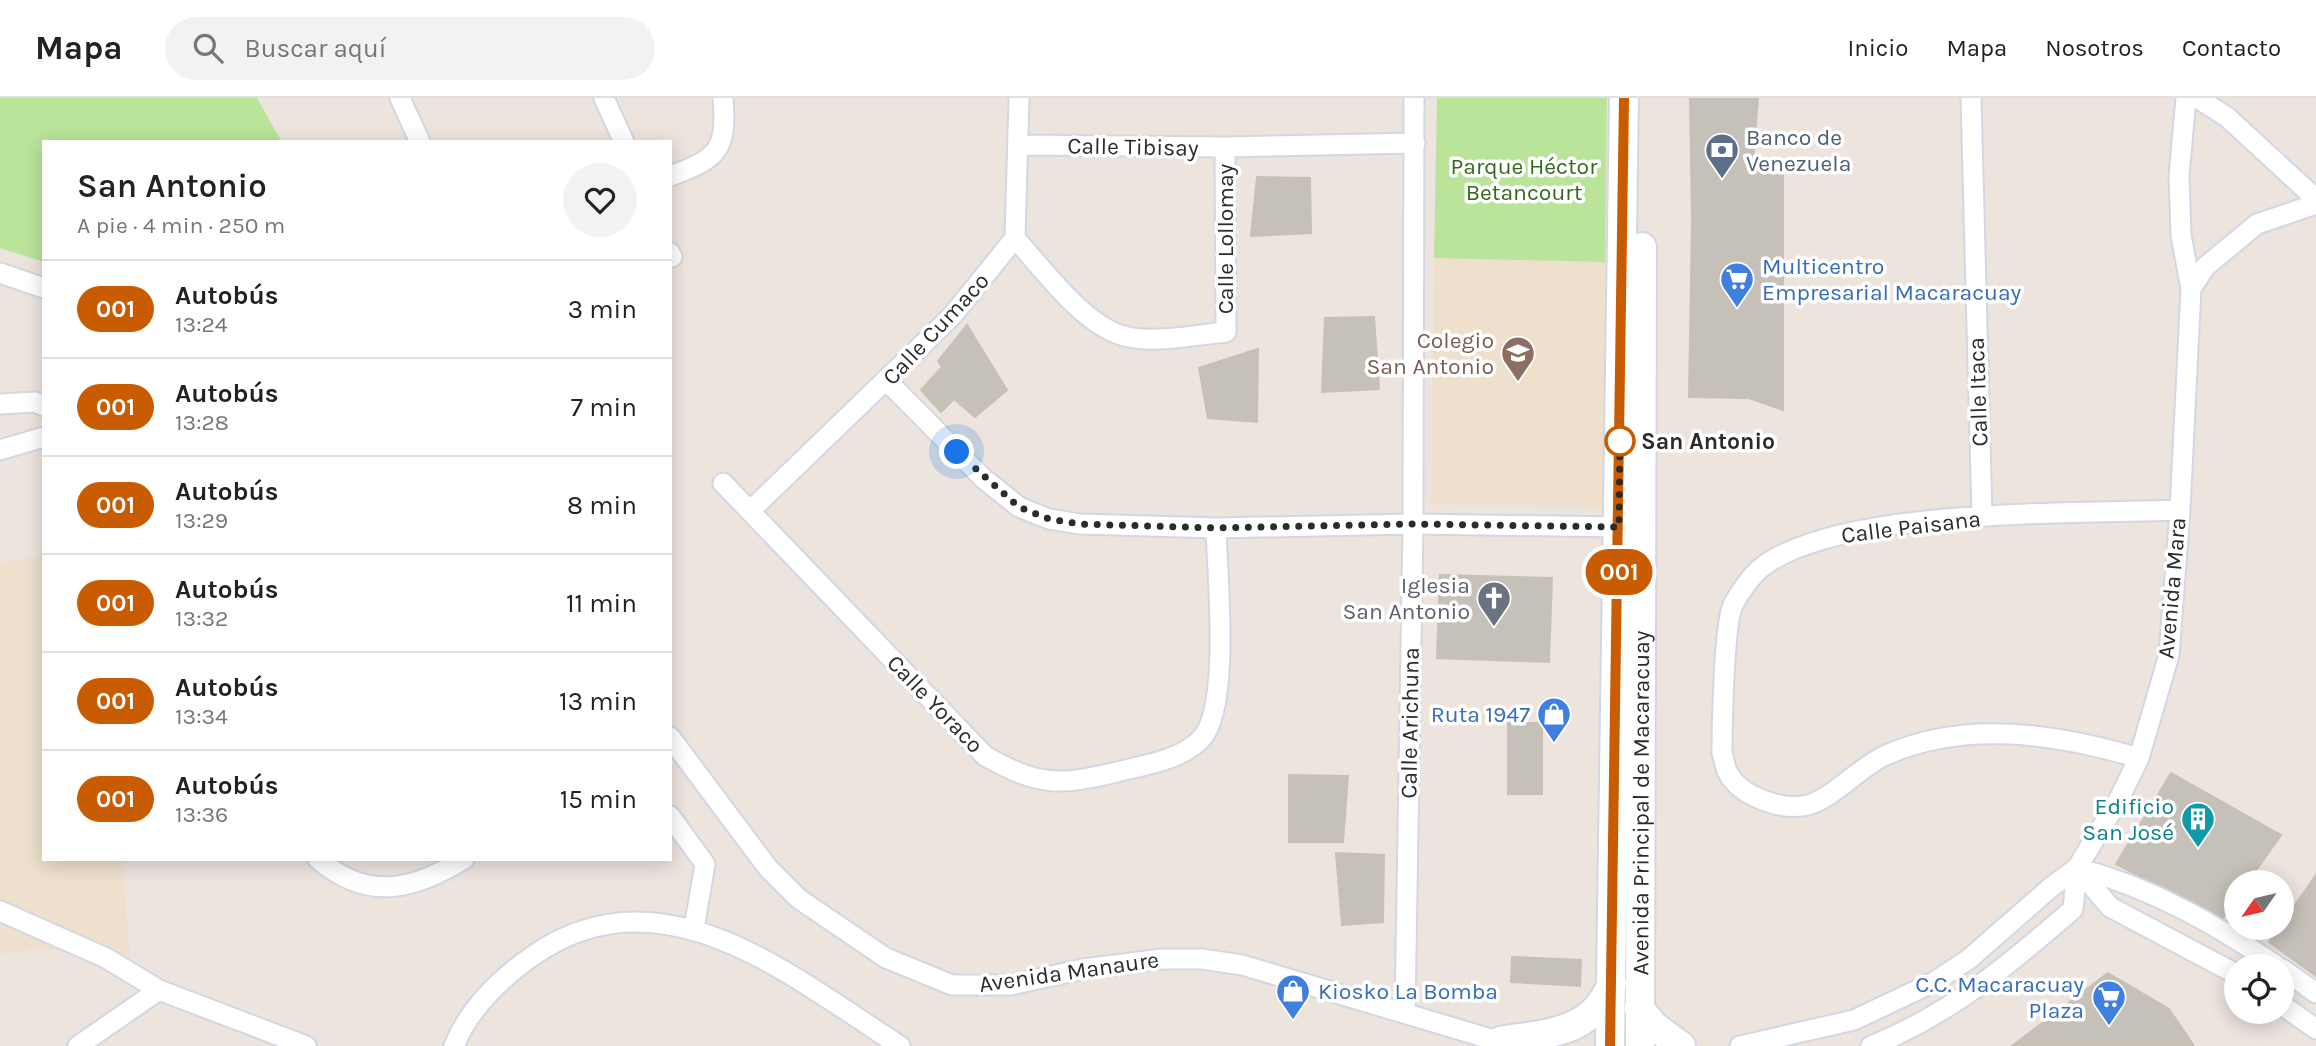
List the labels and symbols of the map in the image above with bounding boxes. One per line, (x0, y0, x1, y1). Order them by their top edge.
place label: Banco de Venezuela (1746, 124, 1851, 177)
bank icon: Banco de Venezuela (1703, 131, 1741, 180)
street label: Calle Tibisay (1067, 132, 1199, 162)
park label: Parque Héctor Betancourt (1451, 153, 1598, 206)
street label: Calle Lollomay (1212, 163, 1239, 314)
place label: Multicentro Empresarial Macaracuay (1762, 253, 2022, 306)
supermarket icon: Multicentro Empresarial Macaracuay (1718, 260, 1756, 309)
street label: Calle Cumaco (877, 267, 995, 391)
place label: Colegio San Antonio (1366, 327, 1494, 380)
school or university icon: Colegio San Antonio (1499, 334, 1537, 383)
street label: Calle Itaca (1963, 337, 1993, 447)
marker: San Antonio (1605, 426, 1635, 456)
place label: San Antonio (1641, 428, 1775, 455)
your location (939, 434, 974, 469)
street label: Calle Paisana (1840, 505, 1982, 549)
street label: Avenida Mara (2152, 516, 2192, 660)
line badge: 001 (1579, 549, 1659, 595)
place label: Iglesia San Antonio (1342, 572, 1470, 625)
church icon: Iglesia San Antonio (1475, 579, 1513, 628)
street label: Avenida Principal de Macaracuay (1627, 630, 1655, 976)
street label: Calle Arichuna (1395, 647, 1425, 799)
street label: Calle Yoraco (882, 649, 988, 759)
shop icon: Ruta 1947 (1535, 695, 1573, 744)
place label: Ruta 1947 (1431, 701, 1530, 728)
place label: Edificio San José (2082, 793, 2174, 846)
building icon: Edificio San José (2179, 800, 2217, 849)
north arrow (2224, 870, 2294, 940)
street label: Avenida Manaure (977, 946, 1161, 998)
place label: C.C. Macaracuay Plaza (1915, 971, 2084, 1024)
shop icon: Kiosko La Bomba (1274, 972, 1312, 1021)
place label: Kiosko La Bomba (1318, 978, 1498, 1005)
supermarket icon: C.C. Macaracuay Plaza (2090, 978, 2128, 1027)

